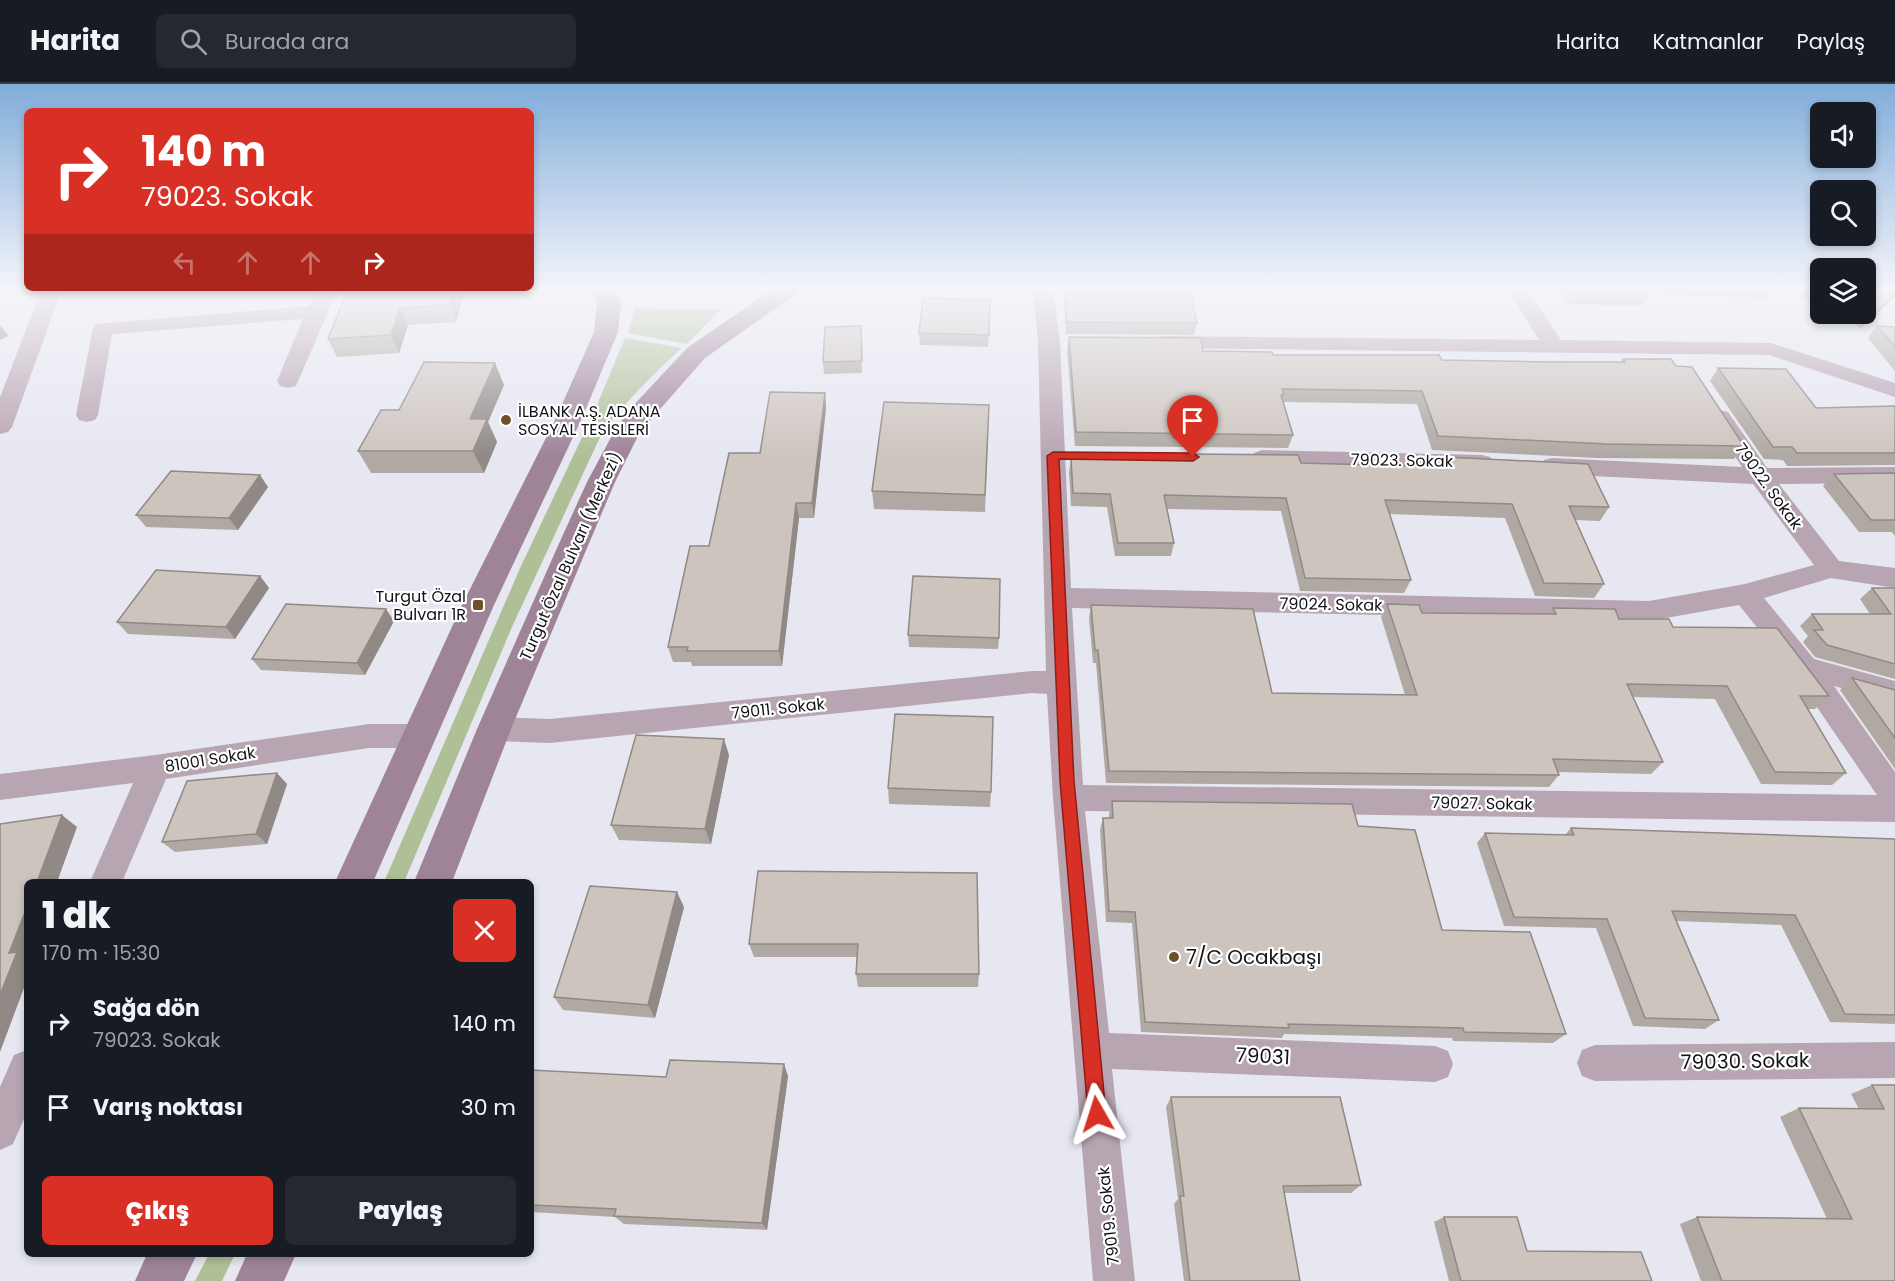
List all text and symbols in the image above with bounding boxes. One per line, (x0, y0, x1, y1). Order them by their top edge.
search box (156, 14, 576, 68)
text: Harita (30, 21, 120, 60)
icon: search (177, 25, 210, 58)
text: Burada ara (225, 26, 349, 57)
text: Harita (1556, 27, 1620, 56)
text: Katmanlar (1653, 27, 1763, 56)
text: Paylaş (1796, 27, 1865, 56)
map controls (1810, 102, 1876, 324)
button: sound (1810, 102, 1876, 168)
text: 140 m (141, 122, 266, 181)
icon: right (42, 132, 120, 210)
text: 79023. Sokak (141, 178, 313, 215)
button: search (1810, 180, 1876, 246)
icon: left (168, 246, 201, 279)
icon: ahead (231, 246, 264, 279)
icon: ahead (294, 246, 327, 279)
icon: right (357, 246, 390, 279)
button: layers (1810, 258, 1876, 324)
pin (1167, 395, 1218, 457)
place label: İLBANK A.Ş. ADANA SOSYAL TESİSLERİ (518, 400, 661, 441)
icon: arrive (1176, 404, 1209, 437)
marker: İLBANK A.Ş. ADANA SOSYAL TESİSLERİ (499, 413, 513, 427)
street label: 79022. Sokak (1729, 438, 1808, 535)
street label: Turgut Özal Bulvarı (Merkezi) (514, 448, 627, 664)
street label: 79023. Sokak (1351, 448, 1454, 473)
place label: Turgut Özal Bulvarı 1R (375, 585, 466, 626)
street label: 79024. Sokak (1279, 592, 1383, 617)
marker: Turgut Özal Bulvarı 1R (471, 598, 485, 612)
street label: 79011. Sokak (730, 692, 827, 725)
street label: 81001 Sokak (163, 741, 258, 778)
street label: 79027. Sokak (1431, 791, 1534, 816)
text: 1 dk (42, 890, 111, 941)
button: close (453, 899, 516, 962)
text: 170 m · 15:30 (42, 939, 160, 967)
place label: 7/C Ocakbaşı (1186, 943, 1321, 971)
marker: 7/C Ocakbaşı (1167, 950, 1181, 964)
text: Sağa dön (93, 993, 200, 1024)
icon: right (42, 1007, 75, 1040)
text: 140 m (453, 1008, 516, 1039)
text: 79023. Sokak (93, 1026, 221, 1054)
street label: 79031 (1235, 1041, 1291, 1071)
street label: 79030. Sokak (1680, 1046, 1810, 1076)
position arrow (1065, 1082, 1129, 1146)
icon: arrive (42, 1091, 75, 1124)
text: Varış noktası (93, 1092, 243, 1123)
text: 30 m (461, 1092, 516, 1123)
street label: 79019. Sokak (1092, 1165, 1125, 1266)
button: Çıkış (42, 1176, 273, 1245)
button: Paylaş (285, 1176, 516, 1245)

